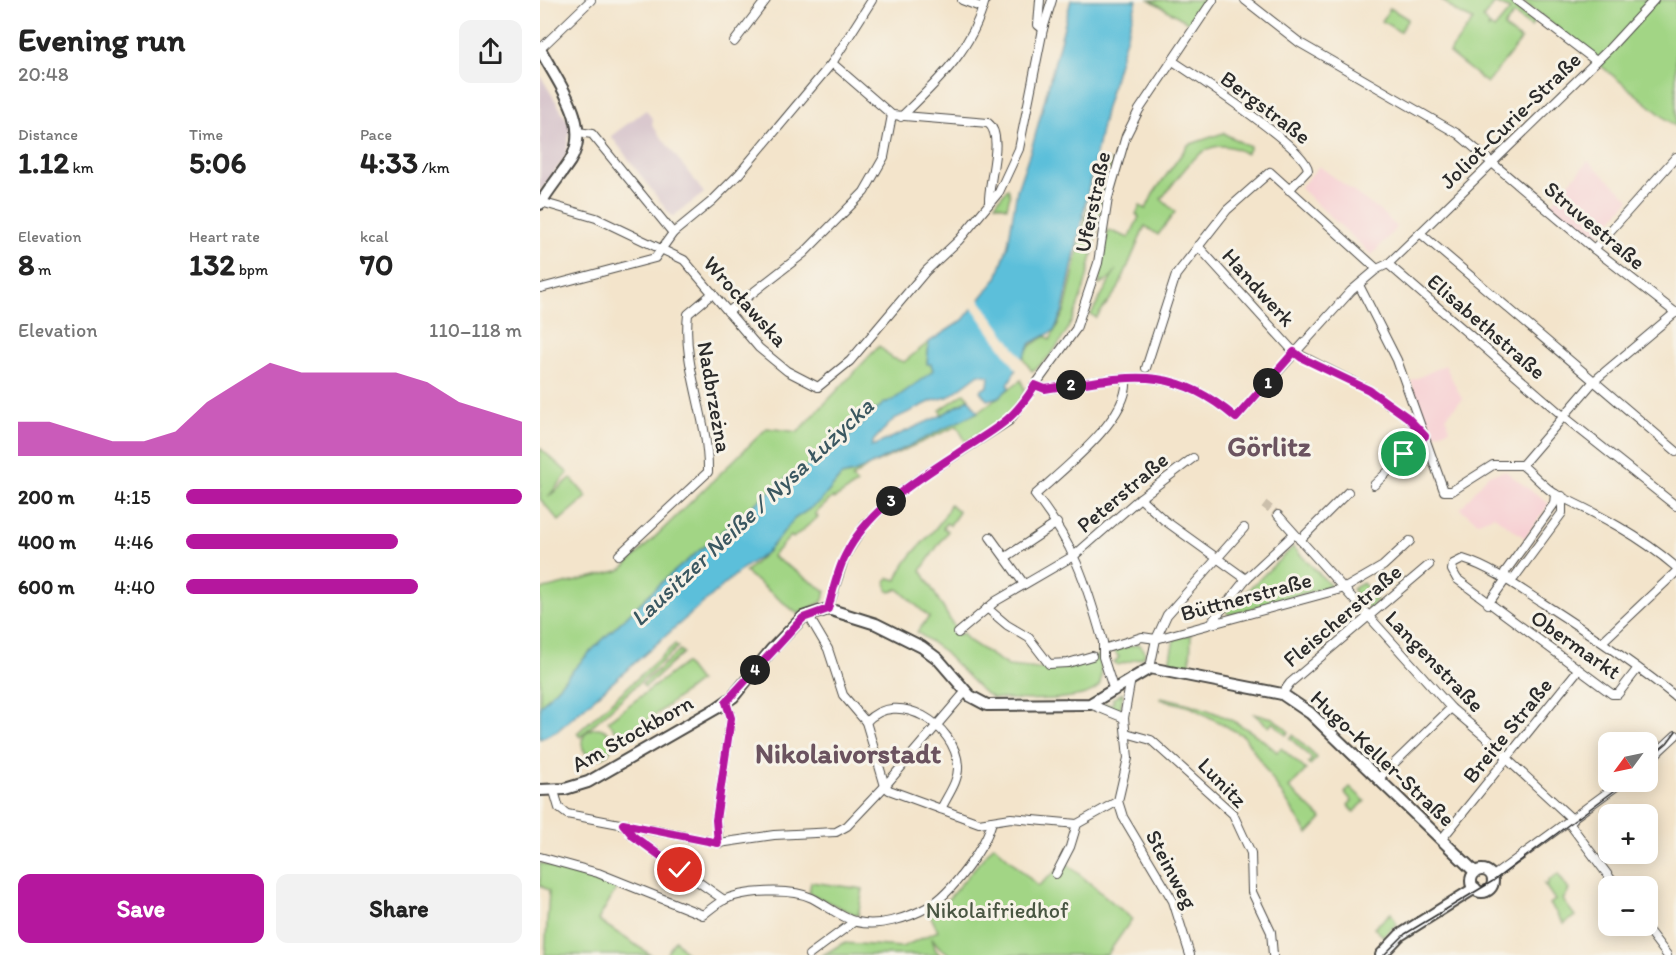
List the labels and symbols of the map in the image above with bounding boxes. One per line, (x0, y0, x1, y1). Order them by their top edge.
street label: Joliot-Curie-Straße (1434, 46, 1587, 195)
street label: Bergstraße (1215, 65, 1316, 150)
street label: Uferstraße (1069, 149, 1116, 255)
street label: Struvestraße (1539, 175, 1651, 276)
street label: Handwerk (1216, 243, 1301, 332)
street label: Wrocławska (698, 250, 794, 353)
street label: Elisabethstraße (1422, 268, 1551, 385)
street label: Nadbrzeżna (691, 339, 738, 455)
pin: 1 (1253, 368, 1283, 398)
pin: 2 (1056, 370, 1086, 400)
water label: Lausitzer Neiße / Nysa Łużycka (624, 391, 880, 632)
pin (1378, 428, 1429, 479)
district label: Görlitz (1227, 429, 1312, 463)
street label: Peterstraße (1071, 446, 1174, 538)
pin: 3 (876, 486, 906, 516)
street label: Fleischerstraße (1278, 558, 1407, 673)
street label: Büttnerstraße (1178, 566, 1315, 627)
street label: Obermarkt (1525, 604, 1626, 685)
street label: Langenstraße (1379, 605, 1490, 718)
pin: 4 (740, 655, 770, 685)
street label: Breite Straße (1457, 672, 1558, 788)
street label: Hugo-Keller-Straße (1305, 684, 1461, 832)
street label: Am Stockborn (567, 689, 698, 778)
north arrow (1598, 732, 1658, 792)
district label: Nikolaivorstadt (755, 736, 942, 770)
street label: Lunitz (1192, 752, 1253, 813)
street label: Steinweg (1140, 825, 1204, 914)
pin (654, 844, 705, 895)
park label: Nikolaifriedhof (926, 897, 1069, 924)

